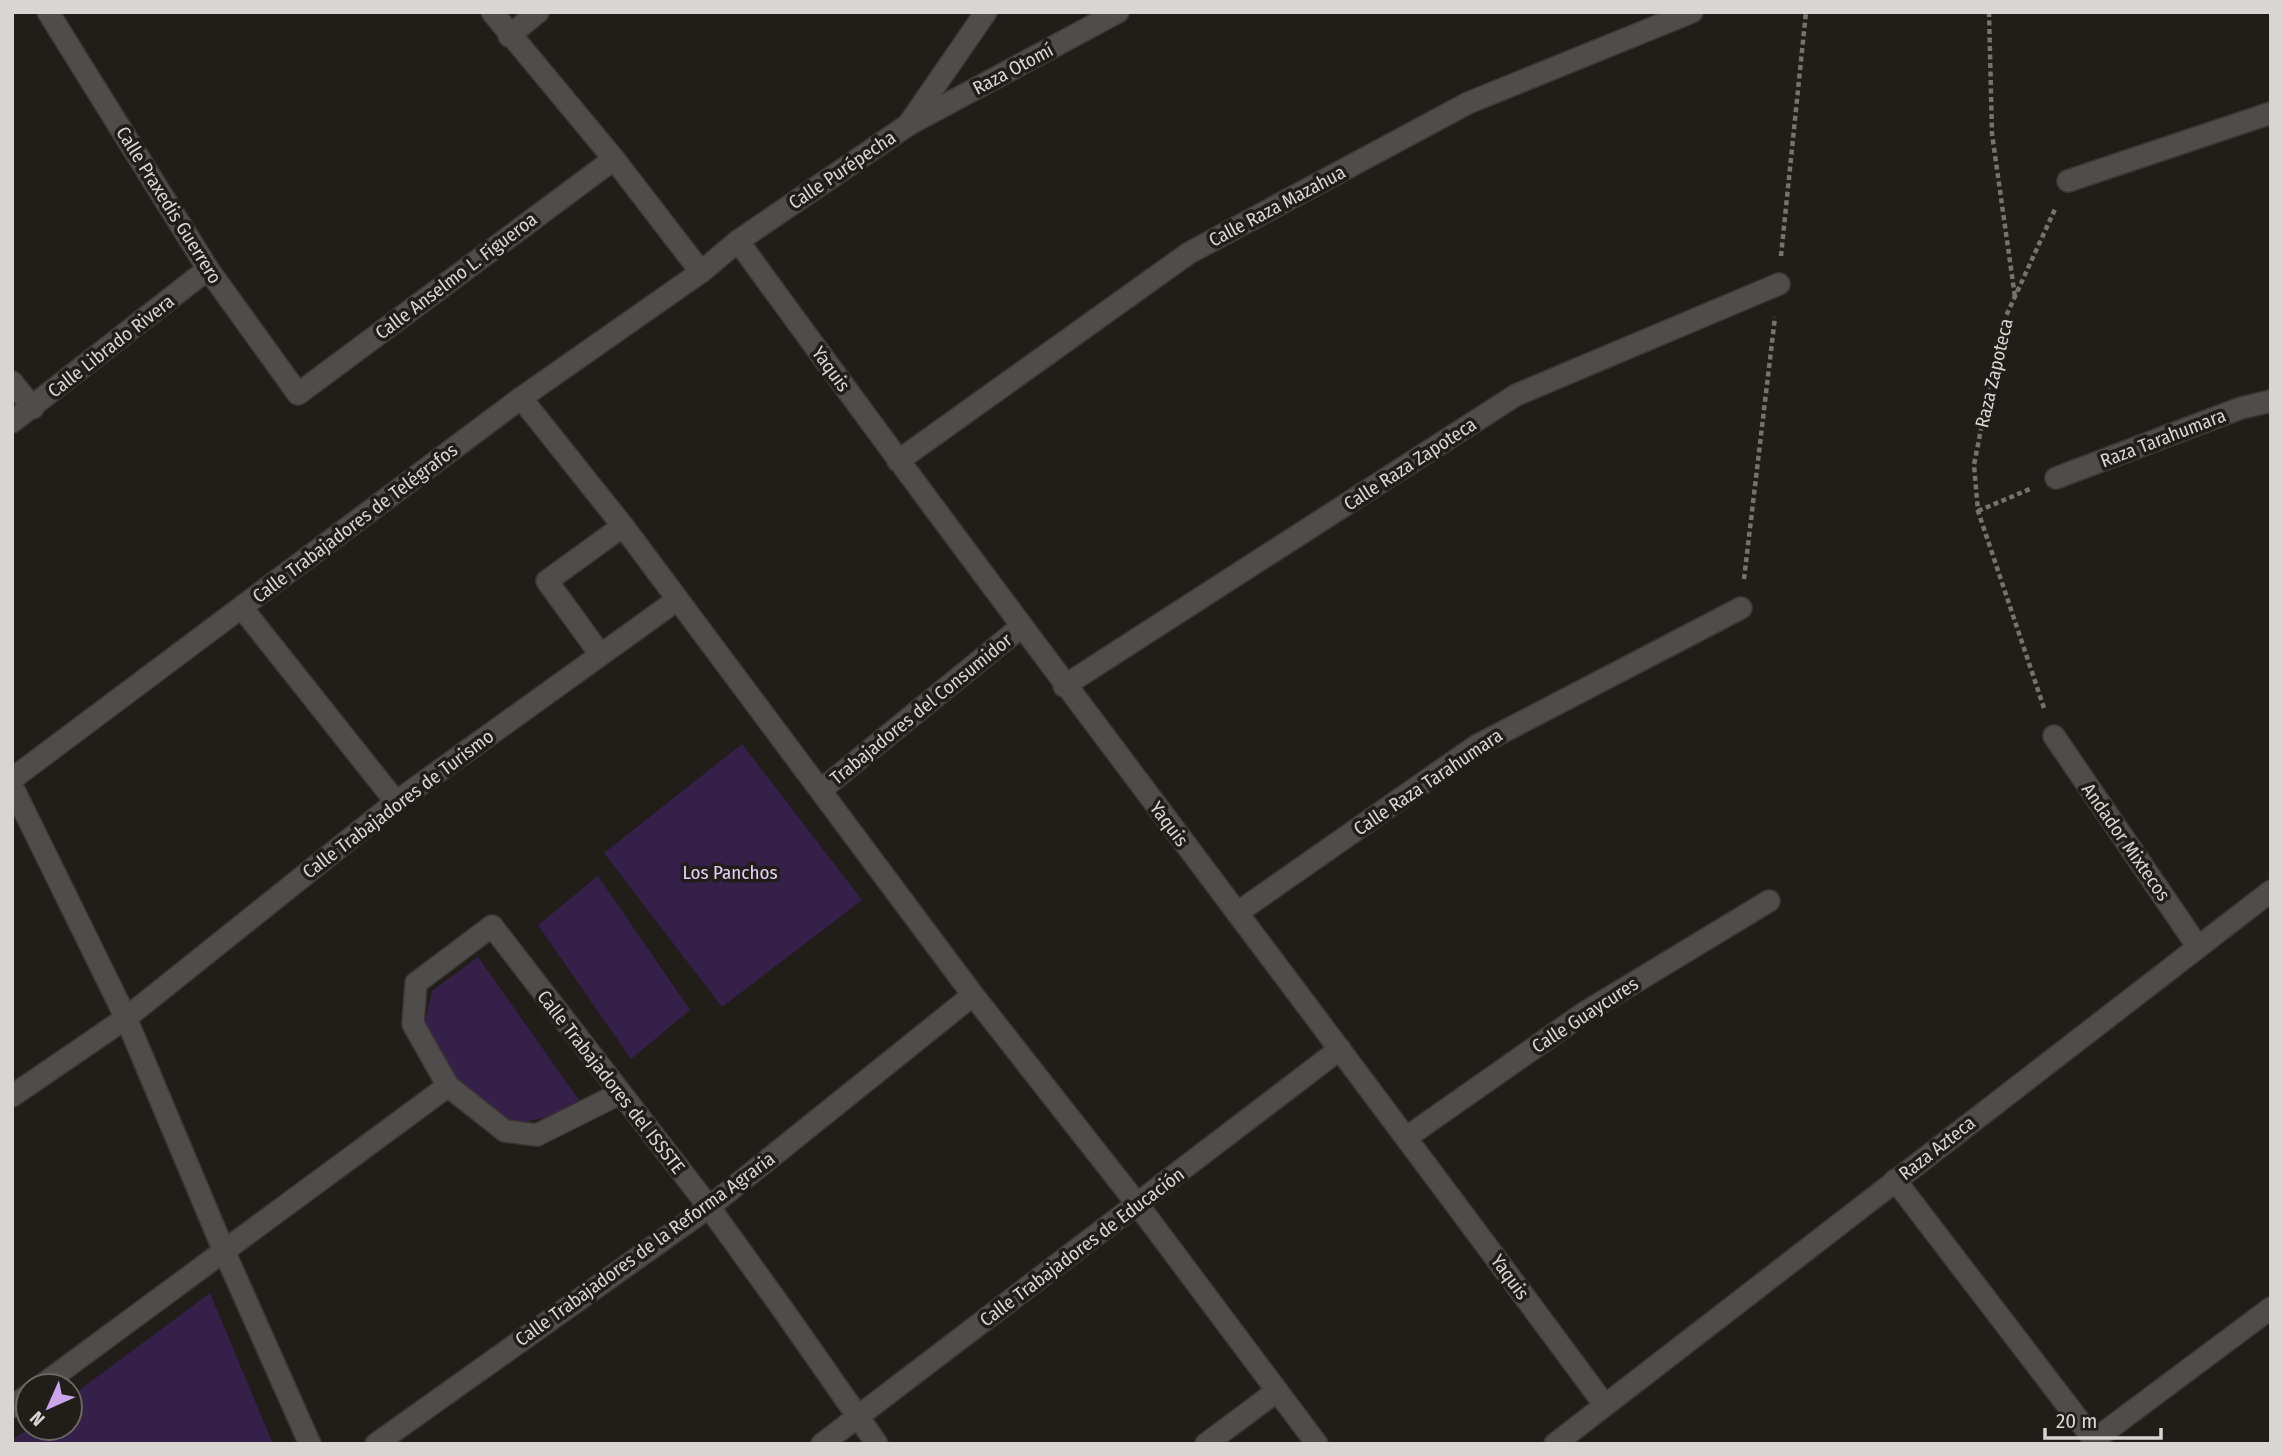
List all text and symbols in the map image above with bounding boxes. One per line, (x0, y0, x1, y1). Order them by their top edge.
street label: Raza Otomí (969, 38, 1057, 100)
street label: Calle Praxedis Guerrero (111, 122, 227, 288)
street label: Calle Purépecha (784, 126, 900, 214)
street label: Calle Raza Mazahua (1205, 160, 1349, 252)
street label: Calle Anselmo L. Figueroa (371, 208, 541, 344)
street label: Calle Librado Rivera (43, 290, 179, 402)
street label: Raza Zapoteca (1970, 316, 2018, 430)
street label: Yaquis (807, 342, 855, 396)
street label: Raza Tarahumara (2097, 404, 2229, 472)
street label: Calle Raza Zapoteca (1339, 413, 1481, 515)
street label: Calle Trabajadores de Telégrafos (248, 438, 462, 608)
street label: Trabajadores del Consumidor (825, 628, 1017, 790)
street label: Calle Raza Tarahumara (1349, 724, 1507, 840)
street label: Calle Trabajadores de Turismo (298, 725, 498, 883)
street label: Andador Mixtecos (2077, 779, 2175, 905)
street label: Yaquis (1145, 797, 1193, 851)
park label: Los Panchos (682, 861, 778, 884)
street label: Calle Guaycures (1528, 972, 1642, 1058)
street label: Calle Trabajadores del ISSSTE (532, 986, 690, 1178)
street label: Raza Azteca (1894, 1111, 1980, 1185)
street label: Calle Trabajadores de la Reforma Agraria (511, 1147, 779, 1351)
street label: Calle Trabajadores de Educación (975, 1163, 1189, 1331)
street label: Yaquis (1486, 1250, 1534, 1304)
north arrow (14, 1372, 84, 1442)
scale bar (2045, 1396, 2160, 1440)
text: N (25, 1407, 49, 1431)
text: 20 m (2056, 1408, 2097, 1434)

